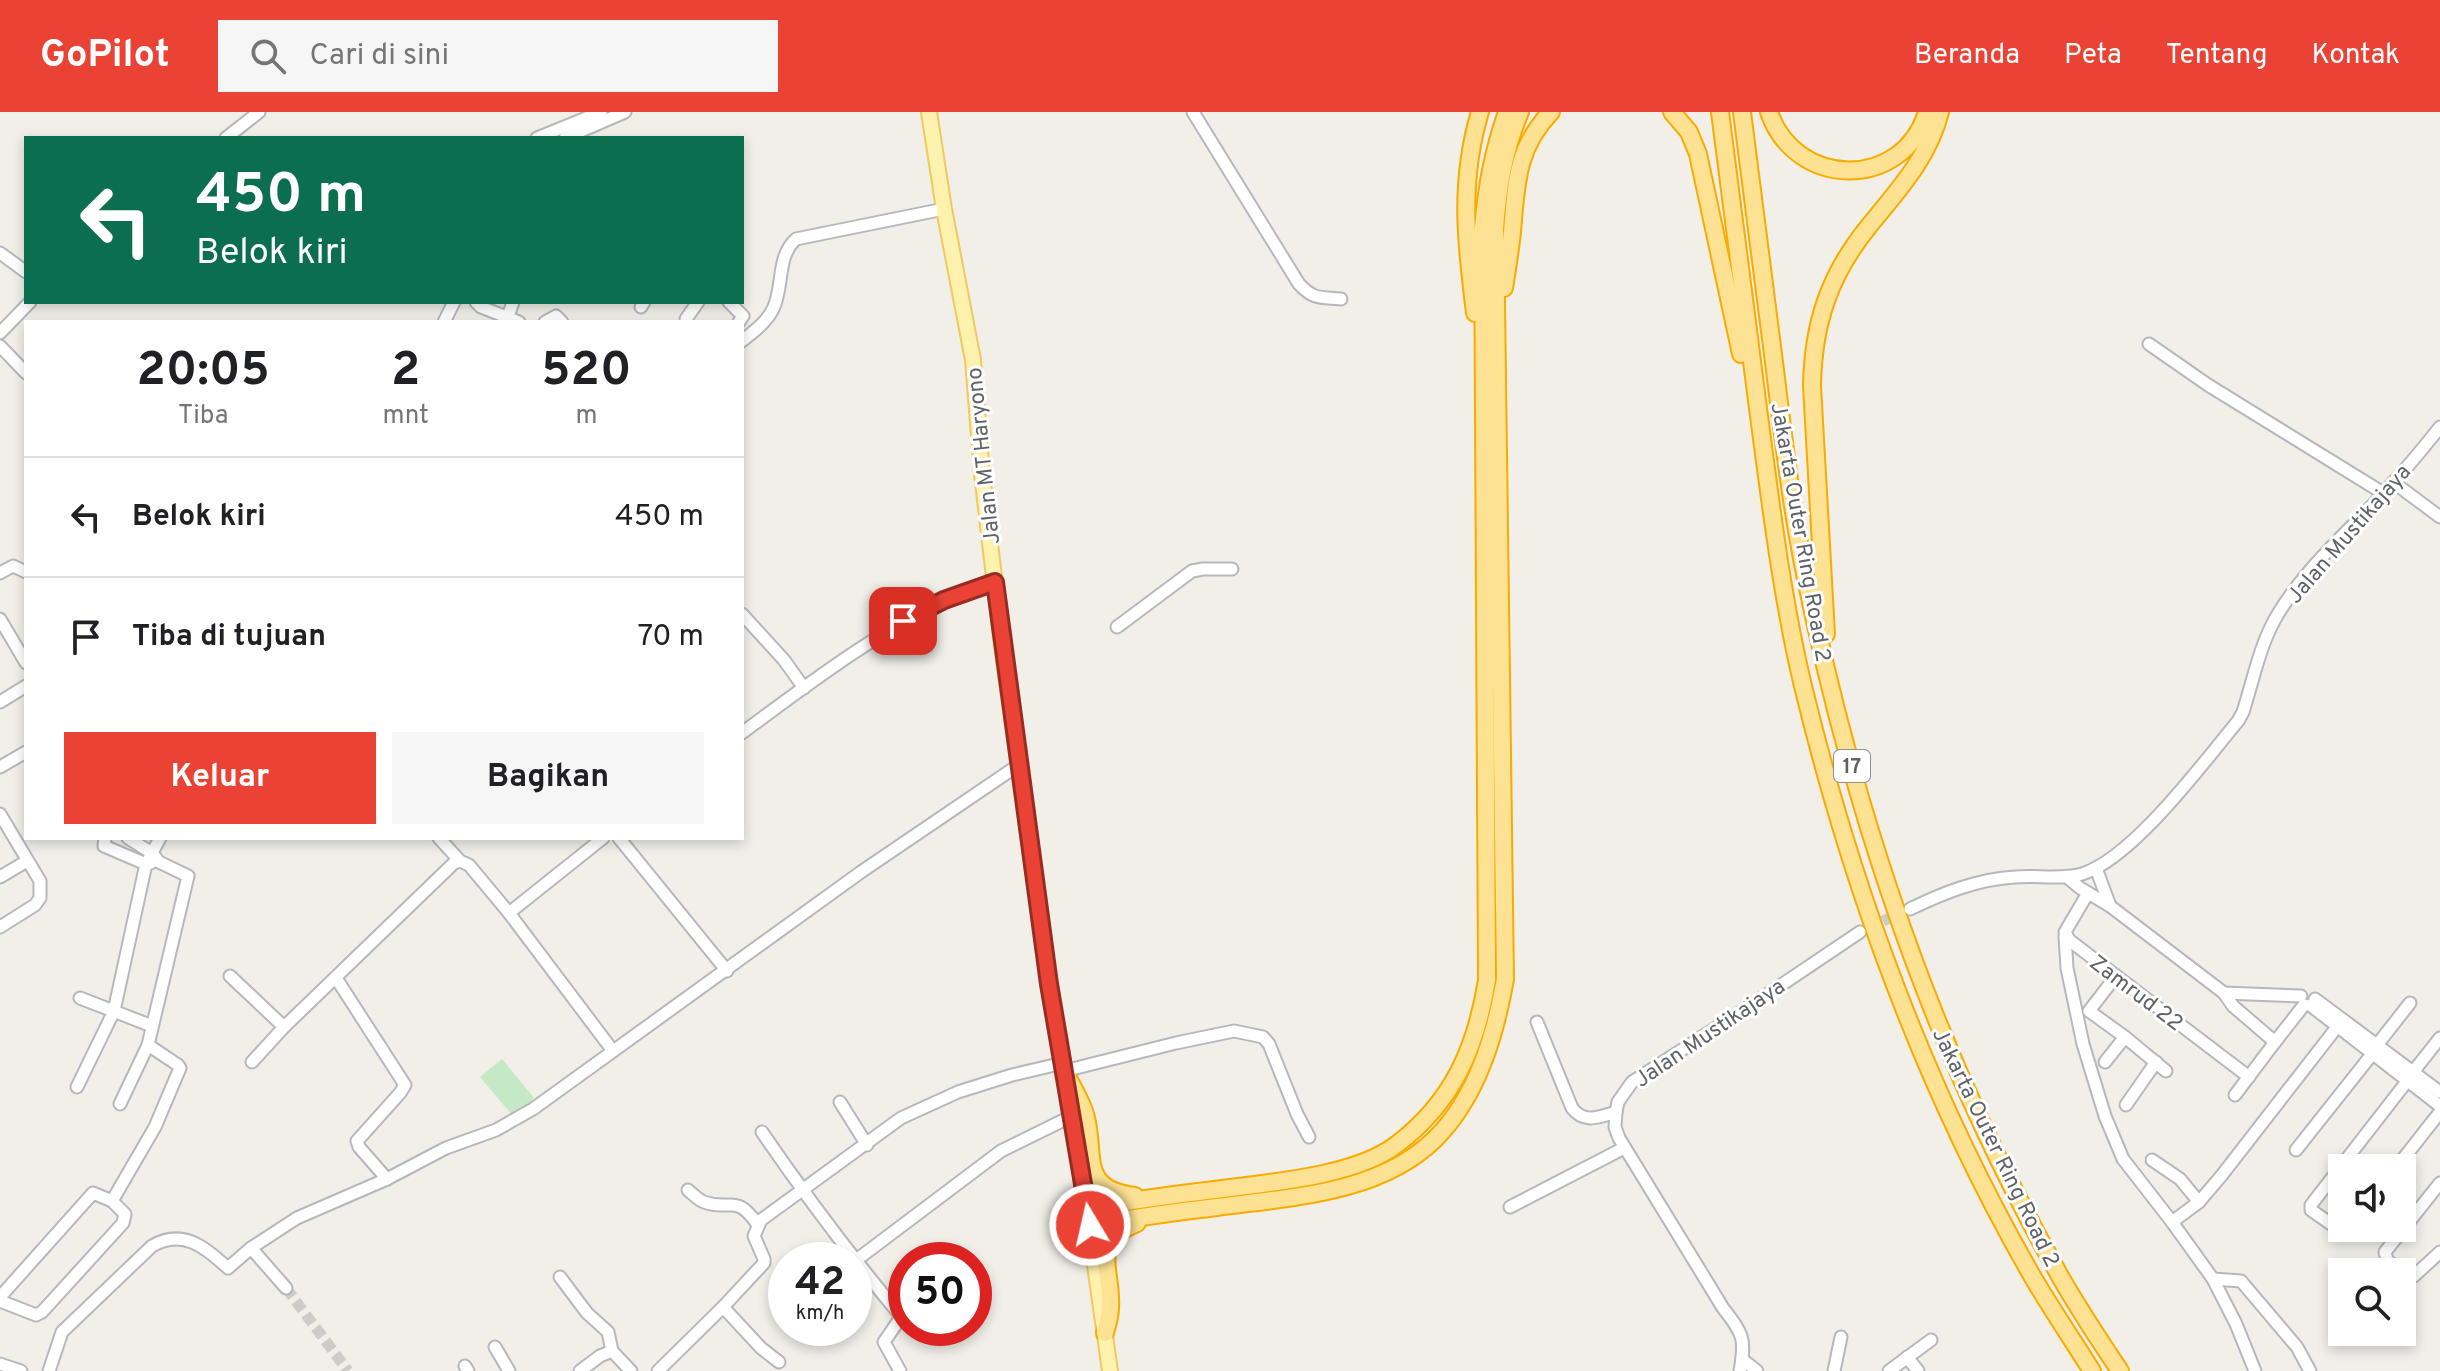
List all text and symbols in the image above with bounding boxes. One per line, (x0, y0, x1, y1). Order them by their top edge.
search box (218, 20, 778, 92)
text: GoPilot (40, 32, 170, 81)
icon: search (246, 34, 290, 78)
text: Cari di sini (310, 38, 449, 75)
text: Beranda (1914, 38, 2020, 74)
text: Peta (2064, 38, 2122, 74)
text: Tentang (2166, 38, 2267, 74)
text: Kontak (2311, 38, 2400, 74)
text: 450 m (196, 162, 366, 232)
icon: left (64, 168, 168, 272)
text: Belok kiri (196, 231, 348, 277)
text: 20:05 (136, 342, 270, 402)
text: 2 (391, 342, 420, 402)
text: 520 (541, 342, 632, 402)
street label: Jalan MT Haryono (962, 366, 1007, 545)
text: Tiba (178, 400, 228, 433)
text: mnt (382, 400, 429, 433)
text: m (575, 400, 597, 433)
street label: Jakarta Outer Ring Road 2 (1763, 401, 1836, 664)
street label: Jalan Mustikajaya (2282, 459, 2418, 610)
icon: left (64, 495, 108, 539)
text: Belok kiri (132, 499, 266, 536)
text: 450 m (615, 499, 704, 536)
pin (869, 587, 937, 655)
icon: arrive (881, 599, 925, 643)
icon: arrive (64, 615, 108, 659)
text: Tiba di tujuan (132, 619, 326, 656)
text: 70 m (638, 619, 704, 656)
button: Keluar (64, 732, 376, 824)
button: Bagikan (392, 732, 704, 824)
road number: 17 (1834, 750, 1870, 782)
street label: Zamrud 22 (2083, 950, 2188, 1038)
street label: Jalan Mustikajaya (1630, 974, 1791, 1094)
street label: Jakarta Outer Ring Road 2 (1925, 1024, 2064, 1272)
map controls (2328, 1154, 2416, 1346)
button: sound (2328, 1154, 2416, 1242)
position arrow (1048, 1183, 1132, 1267)
speed limit sign: 50 (888, 1242, 992, 1346)
button: search (2328, 1258, 2416, 1346)
text: 42 (795, 1259, 845, 1309)
text: km/h (796, 1301, 844, 1327)

